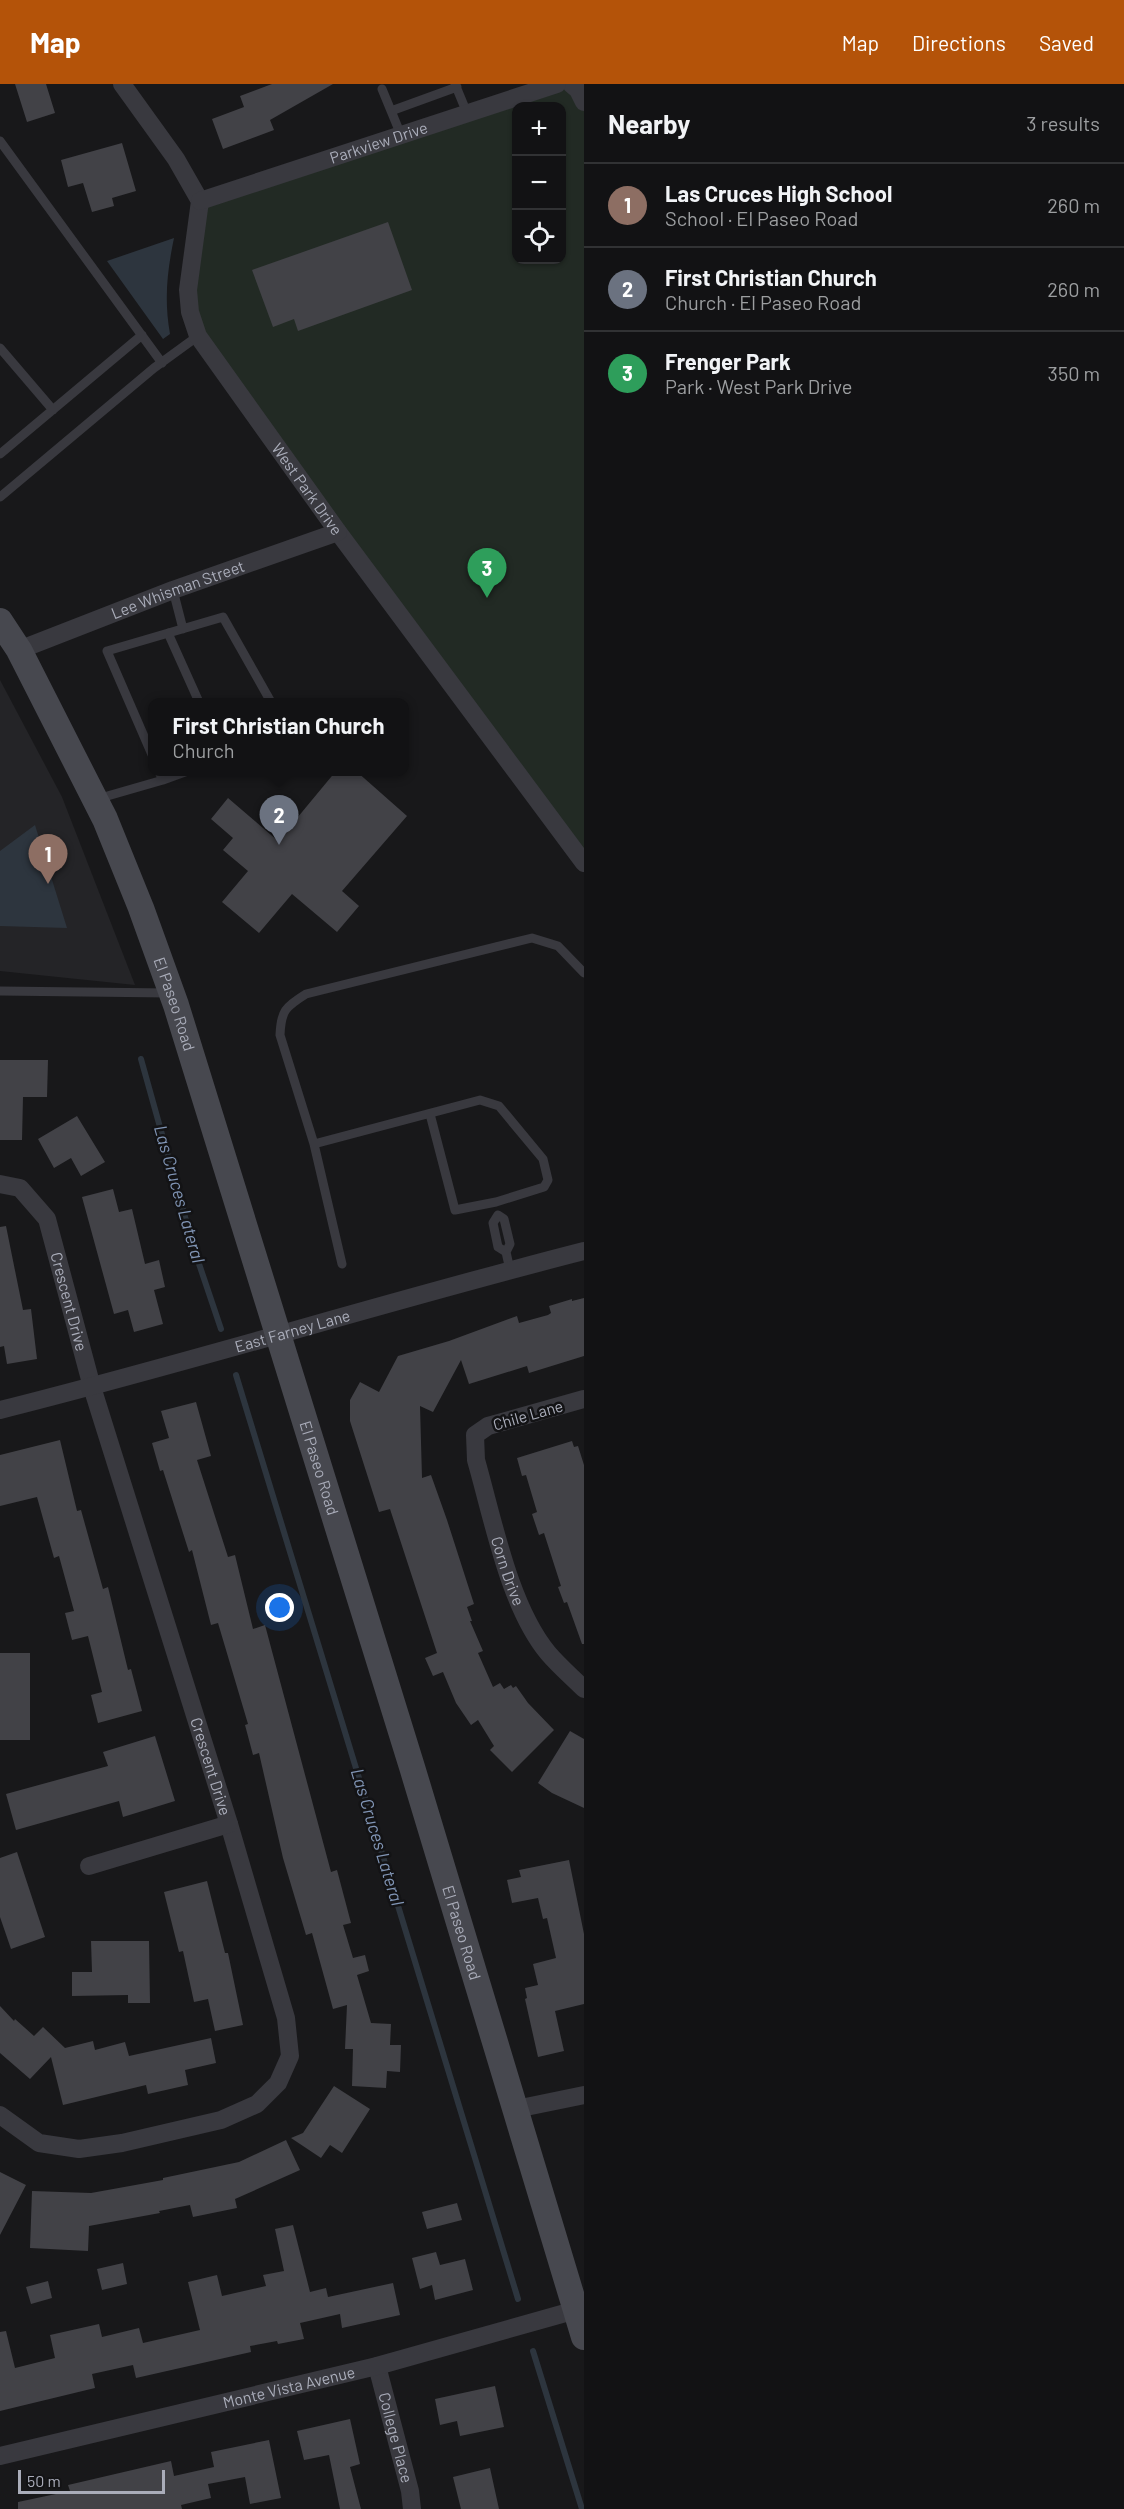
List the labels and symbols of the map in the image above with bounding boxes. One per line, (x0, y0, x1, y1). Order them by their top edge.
street label: Parkview Drive (327, 117, 430, 167)
street label: West Park Drive (268, 439, 347, 538)
pin: 3 (468, 548, 506, 598)
street label: Lee Whisman Street (108, 556, 247, 622)
pin: 2 (260, 796, 298, 845)
pin: 1 (28, 834, 68, 884)
street label: El Paseo Road (150, 954, 200, 1053)
water label: Las Cruces Lateral (150, 1122, 210, 1265)
street label: Crescent Drive (47, 1250, 92, 1353)
street label: East Farney Lane (232, 1305, 352, 1356)
street label: Chile Lane (491, 1395, 565, 1434)
street label: El Paseo Road (296, 1418, 343, 1517)
street label: Corn Drive (488, 1534, 529, 1608)
your location (265, 1593, 294, 1622)
street label: Crescent Drive (187, 1715, 236, 1818)
water label: Las Cruces Lateral (347, 1765, 409, 1908)
street label: El Paseo Road (439, 1883, 486, 1982)
street label: Monte Vista Avenue (221, 2362, 357, 2412)
street label: College Place (375, 2390, 417, 2485)
scale bar (18, 2467, 165, 2494)

